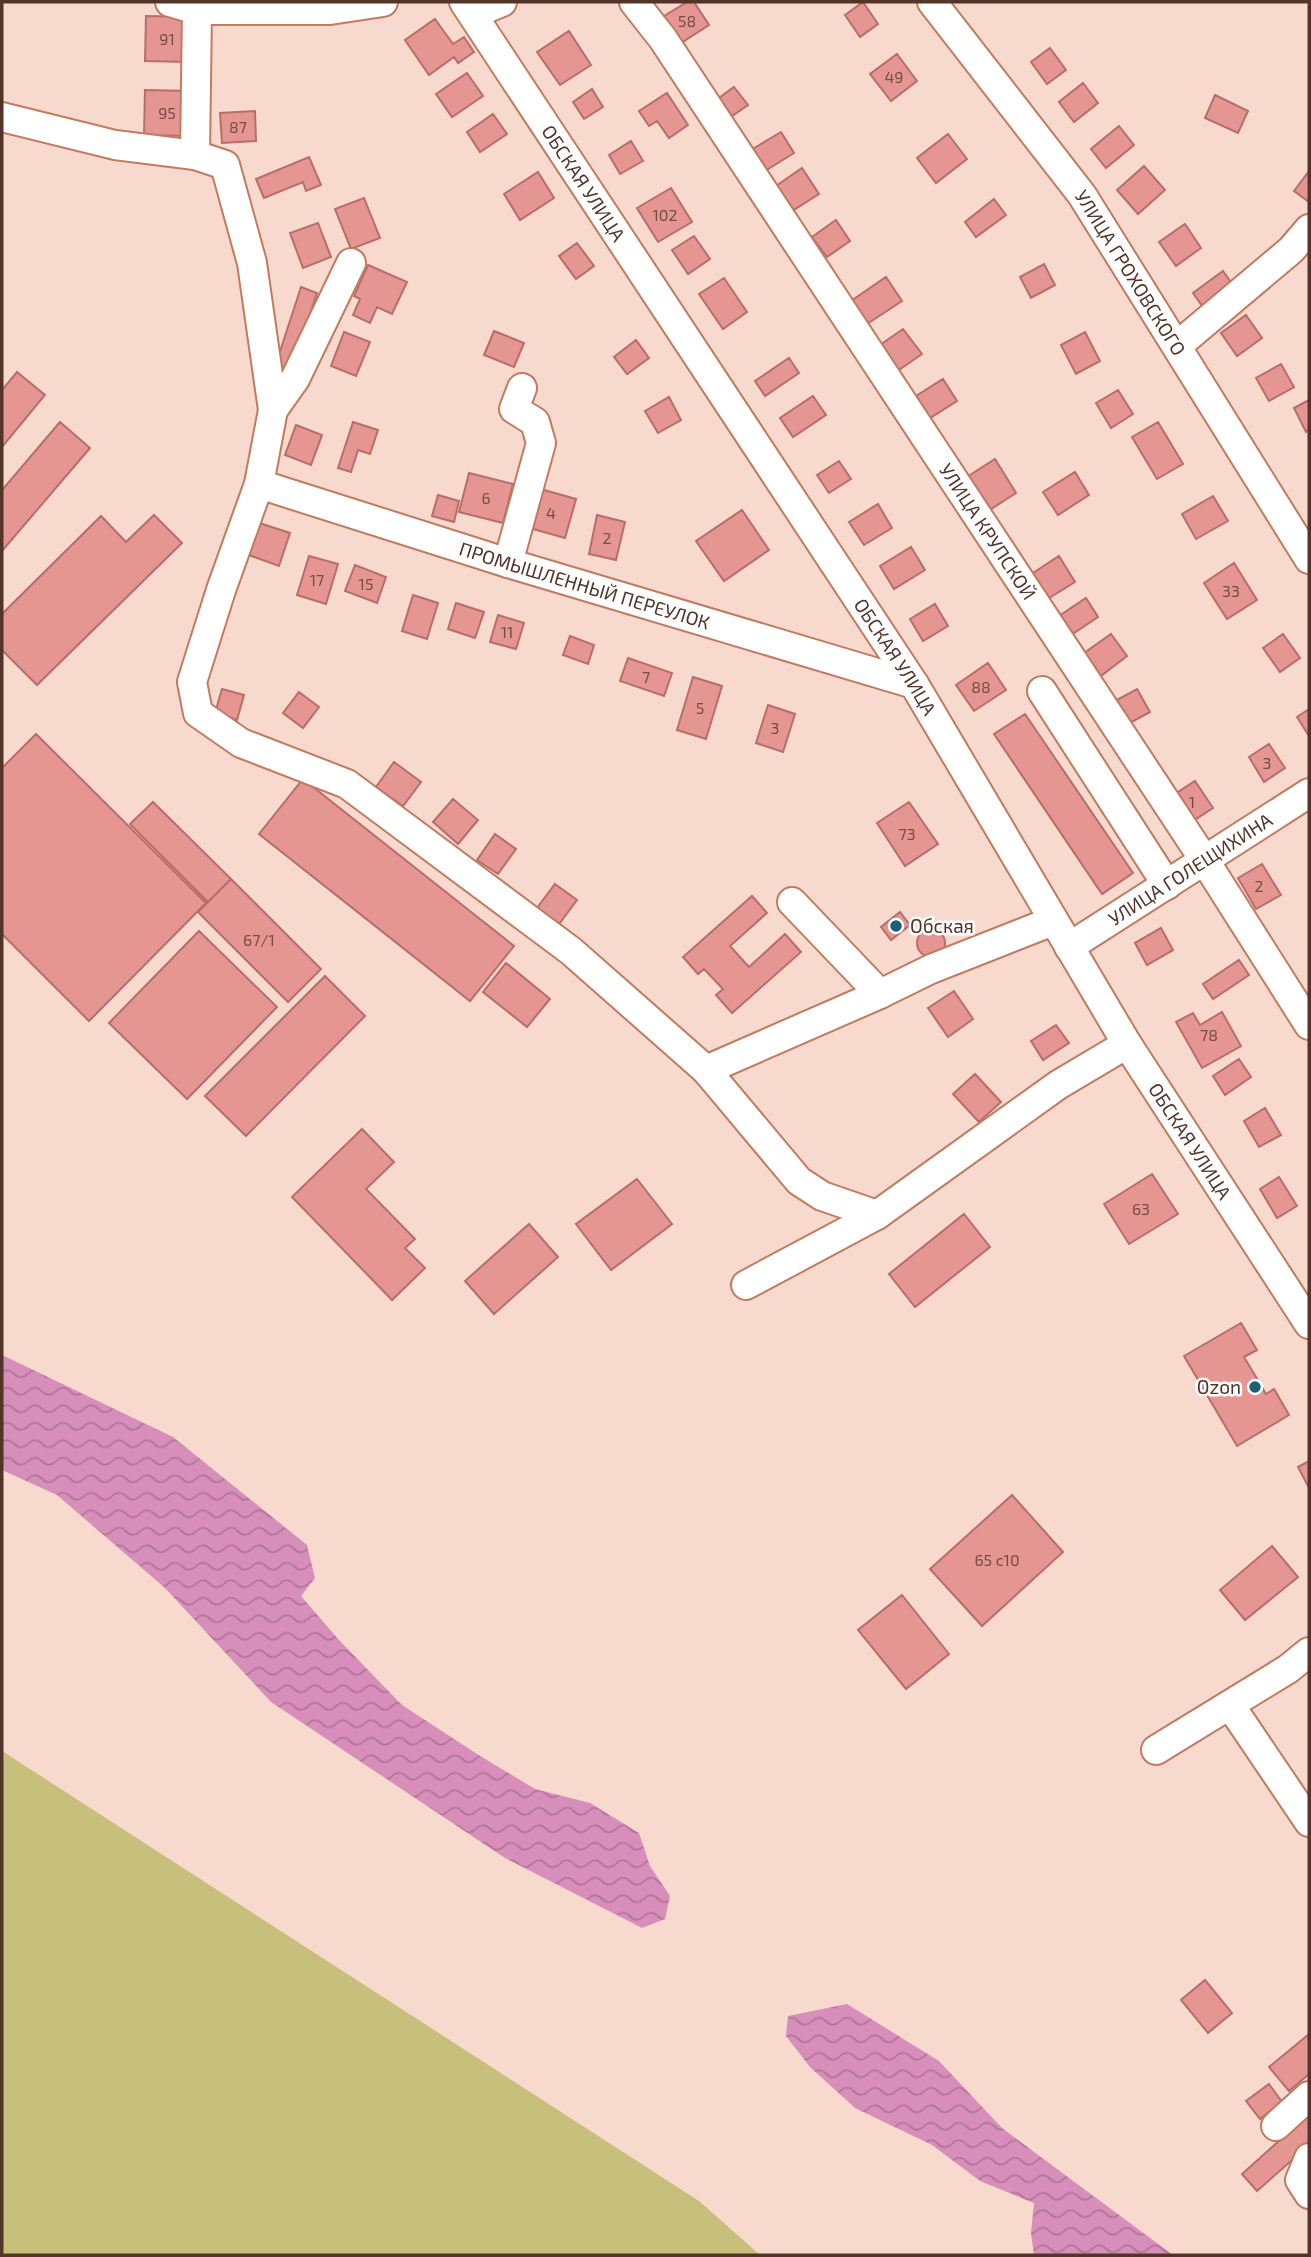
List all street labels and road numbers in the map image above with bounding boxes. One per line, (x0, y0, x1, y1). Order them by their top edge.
street label: ОБСКАЯ УЛИЦА (537, 120, 631, 245)
street label: УЛИЦА ГРОХОВСКОГО (1071, 185, 1191, 360)
street label: УЛИЦА КРУПСКОЙ (935, 459, 1041, 604)
street label: ПРОМЫШЛЕННЫЙ ПЕРЕУЛОК (457, 536, 713, 634)
street label: ОБСКАЯ УЛИЦА (850, 594, 942, 719)
street label: УЛИЦА ГОЛЕЩИХИНА (1104, 808, 1276, 930)
street label: ОБСКАЯ УЛИЦА (1144, 1078, 1237, 1203)

